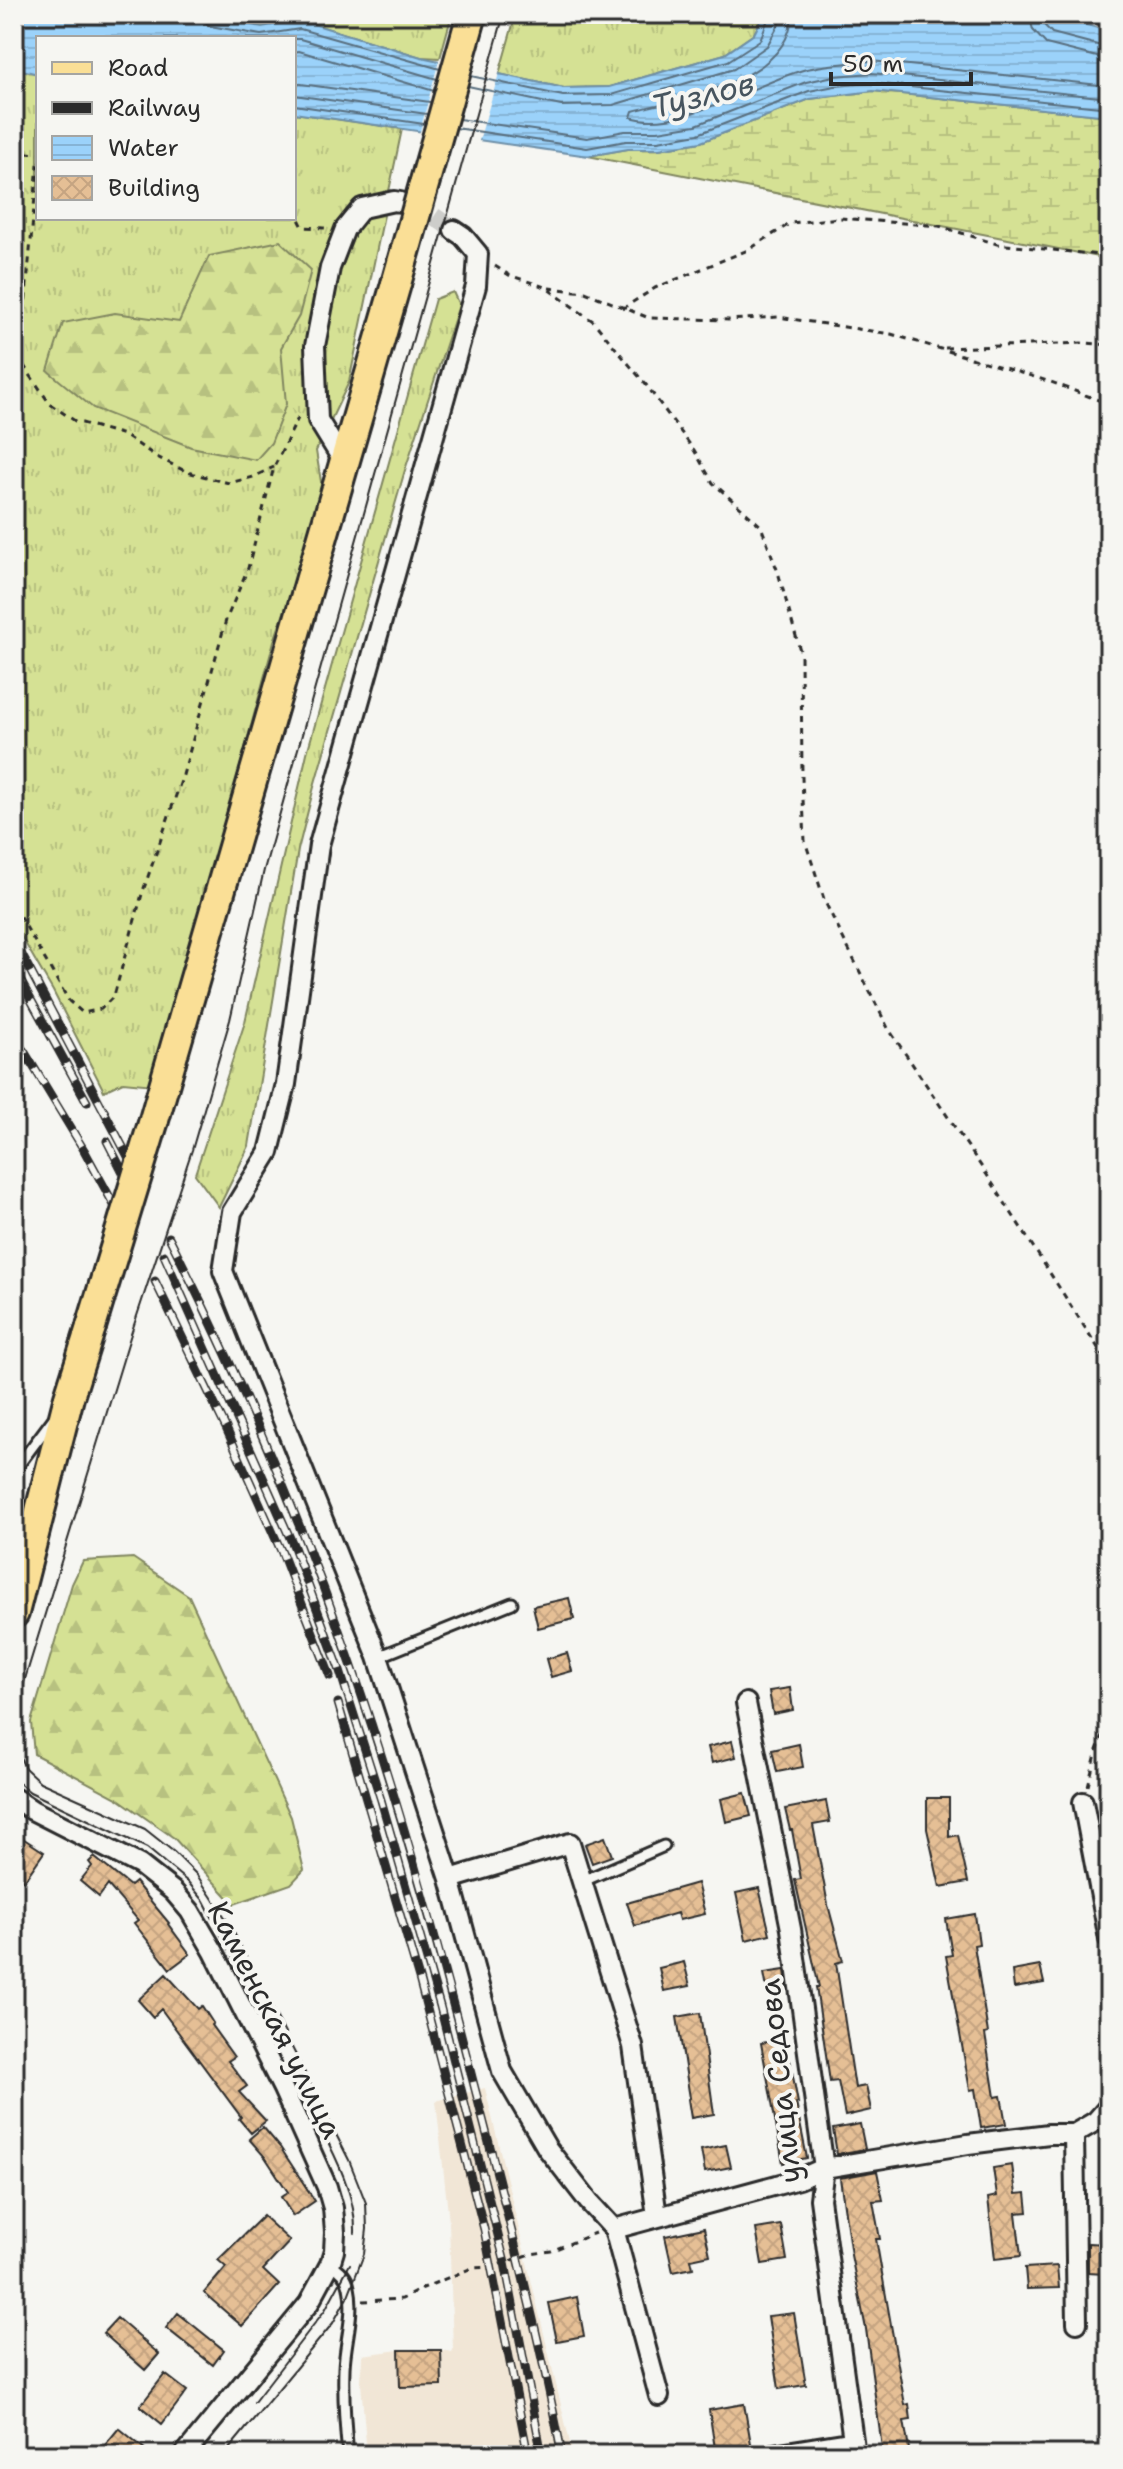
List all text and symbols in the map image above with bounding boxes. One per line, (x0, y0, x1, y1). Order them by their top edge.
legend (36, 36, 296, 220)
scale bar (831, 36, 971, 86)
text: 50 m (843, 48, 903, 80)
text: Road (108, 52, 168, 84)
water label: Тузлов (647, 61, 759, 128)
text: Railway (108, 92, 201, 124)
text: Water (108, 132, 179, 164)
text: Building (108, 172, 200, 204)
street label: Каменская улица (198, 1894, 353, 2146)
street label: улица Седова (748, 1976, 811, 2185)

